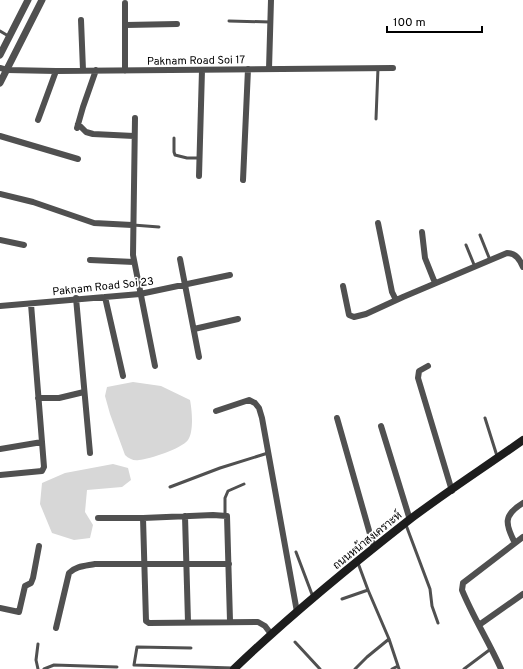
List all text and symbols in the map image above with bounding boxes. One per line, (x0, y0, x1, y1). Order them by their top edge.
scale bar (387, 8, 482, 34)
text: 100 m (393, 15, 426, 31)
street label: Paknam Road Soi 17 (147, 53, 246, 69)
street label: Paknam Road Soi 23 (52, 275, 154, 299)
street label: ถนนหน้าสงเคราะห์ (329, 507, 405, 573)

